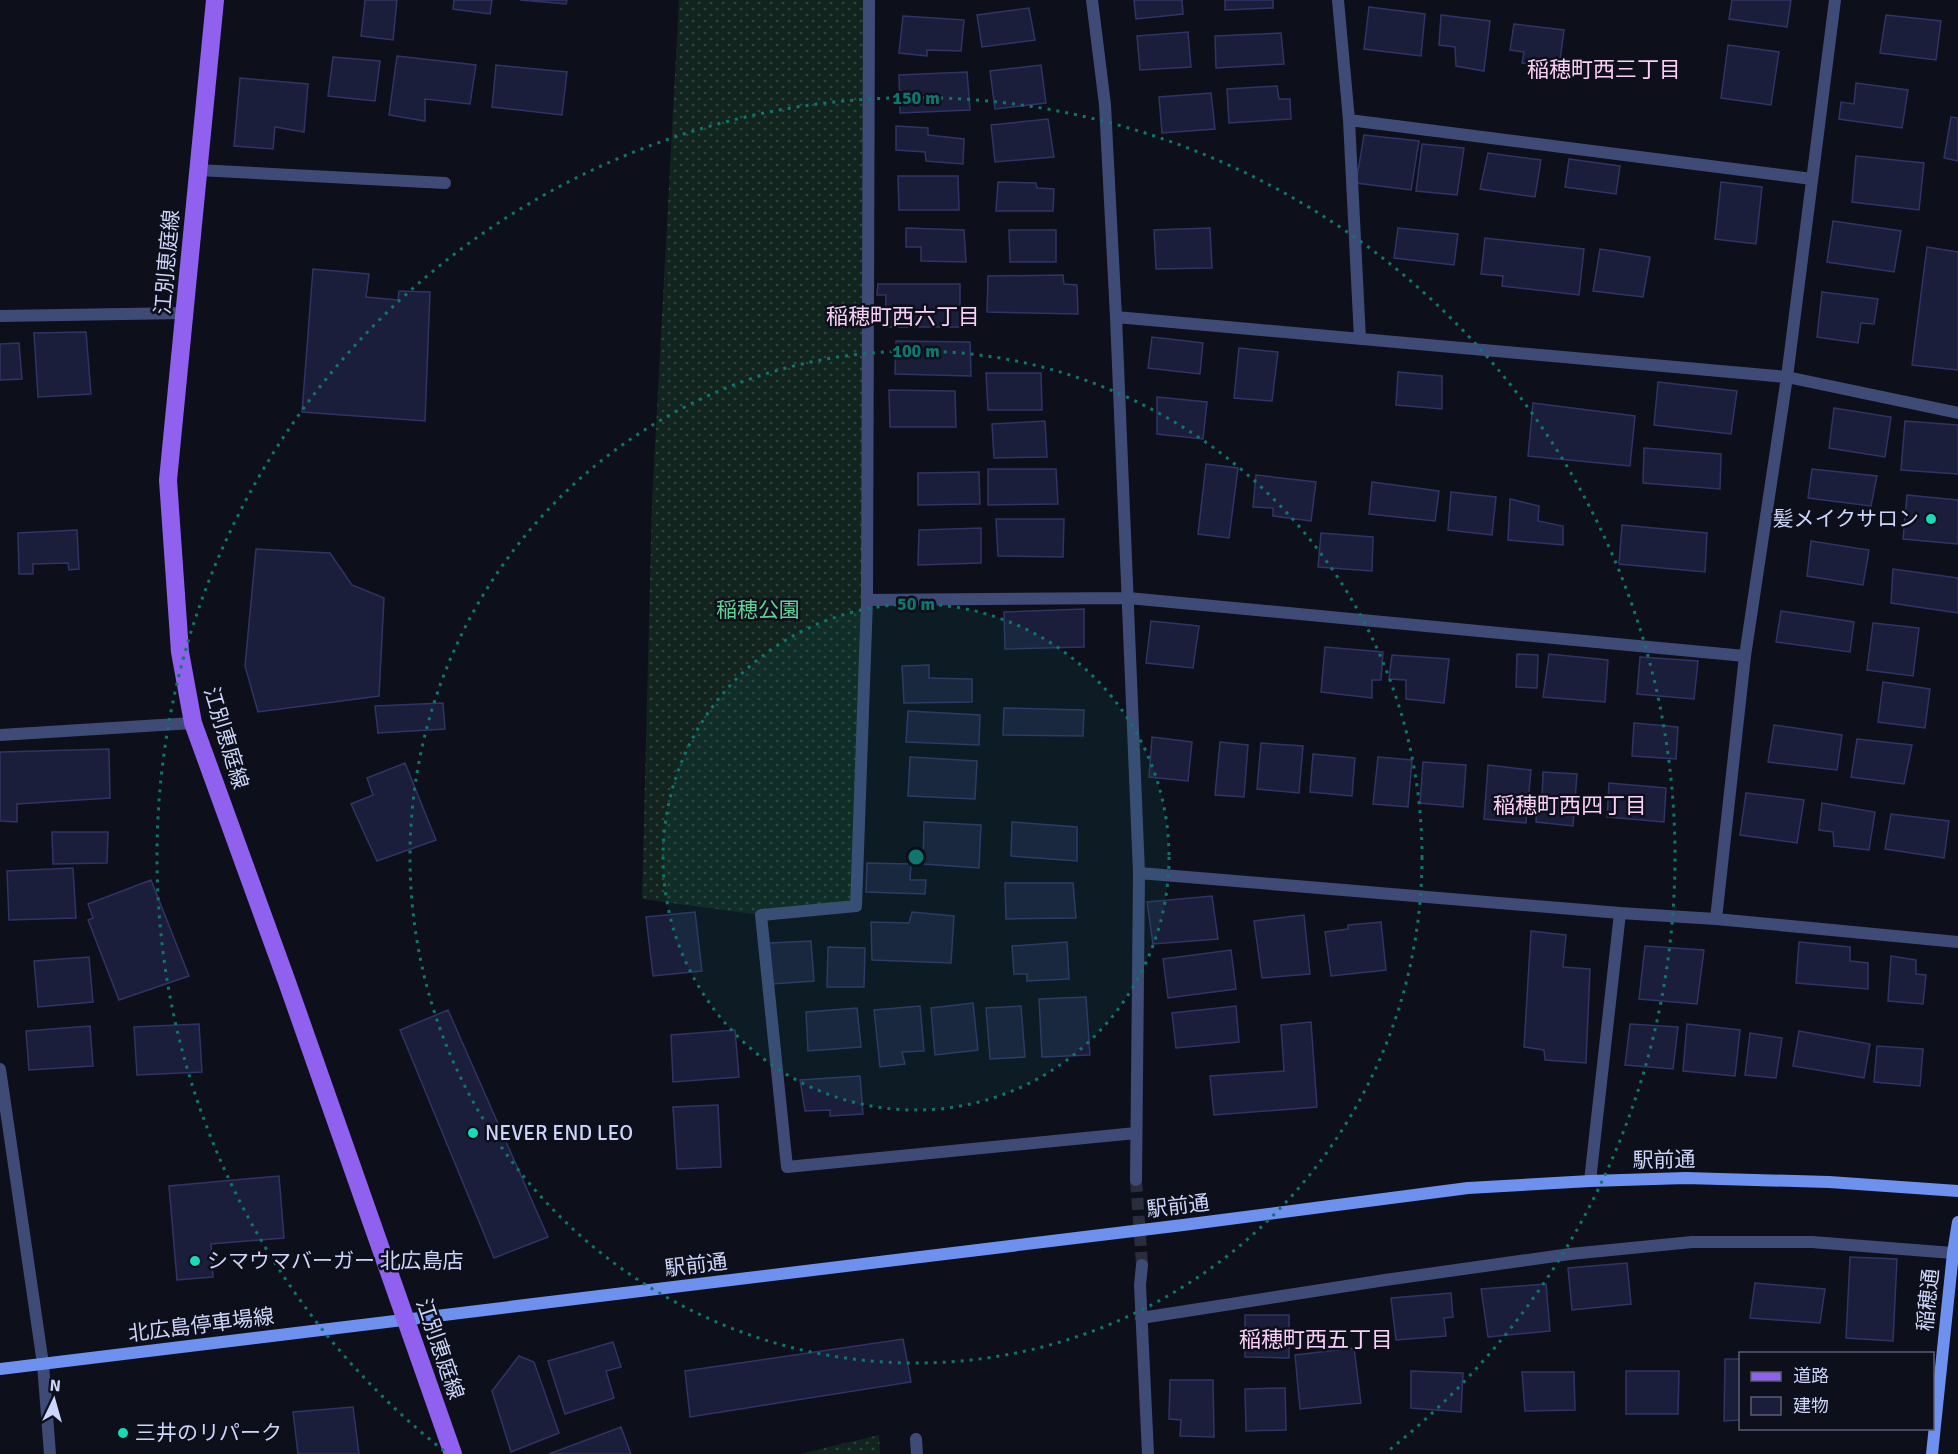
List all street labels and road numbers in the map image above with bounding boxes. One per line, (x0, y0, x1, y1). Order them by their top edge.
street label: 江別恵庭線 (149, 209, 185, 315)
street label: 江別恵庭線 (198, 684, 254, 792)
street label: 駅前通 (1632, 1146, 1696, 1174)
street label: 駅前通 (1145, 1189, 1211, 1223)
street label: 駅前通 (663, 1248, 729, 1282)
street label: 稲穂通 (1912, 1267, 1944, 1333)
street label: 江別恵庭線 (411, 1295, 469, 1403)
street label: 北広島停車場線 (126, 1303, 276, 1347)

